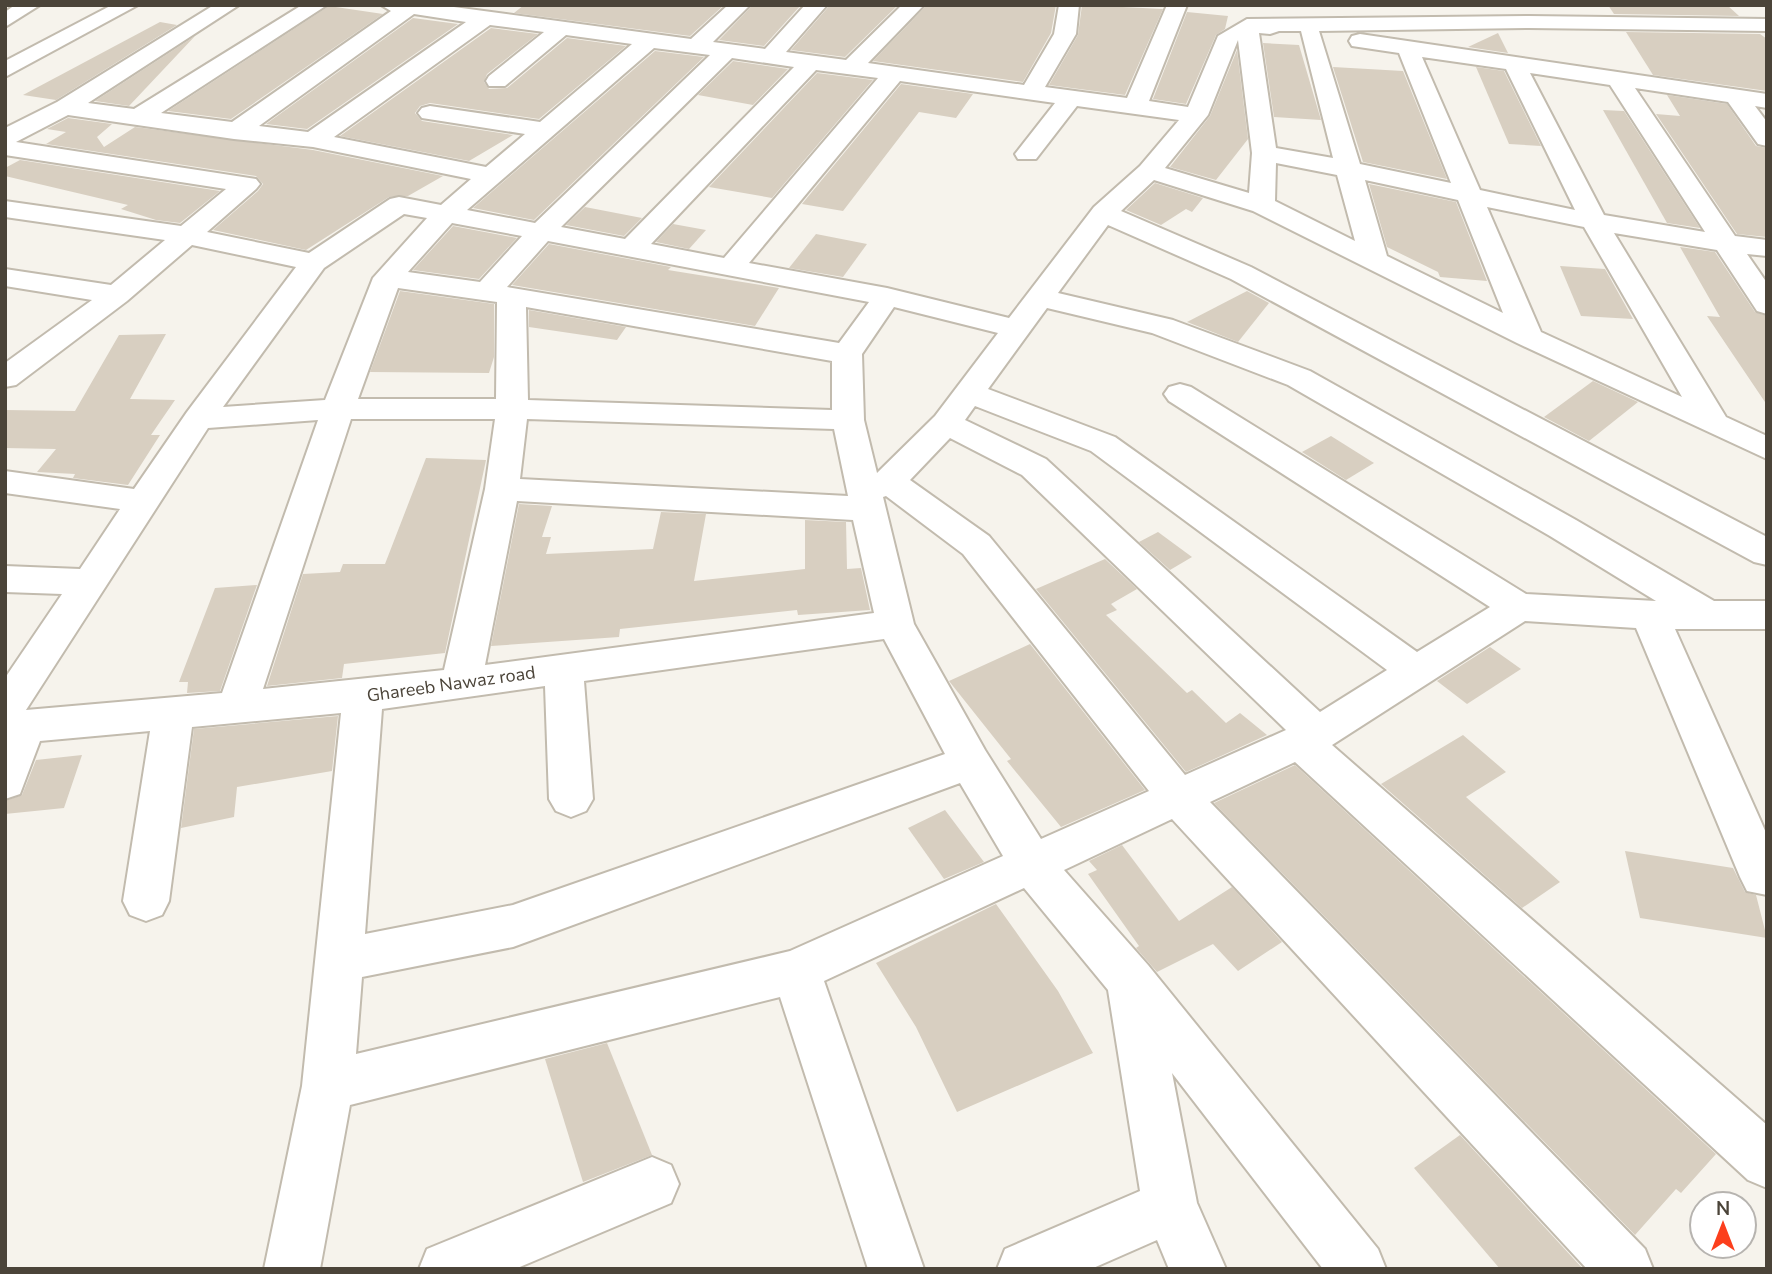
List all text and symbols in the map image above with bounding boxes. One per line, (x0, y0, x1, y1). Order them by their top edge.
street label: Ghareeb Nawaz road (365, 660, 537, 708)
north arrow (1688, 1190, 1758, 1260)
text: N (1716, 1196, 1730, 1222)

